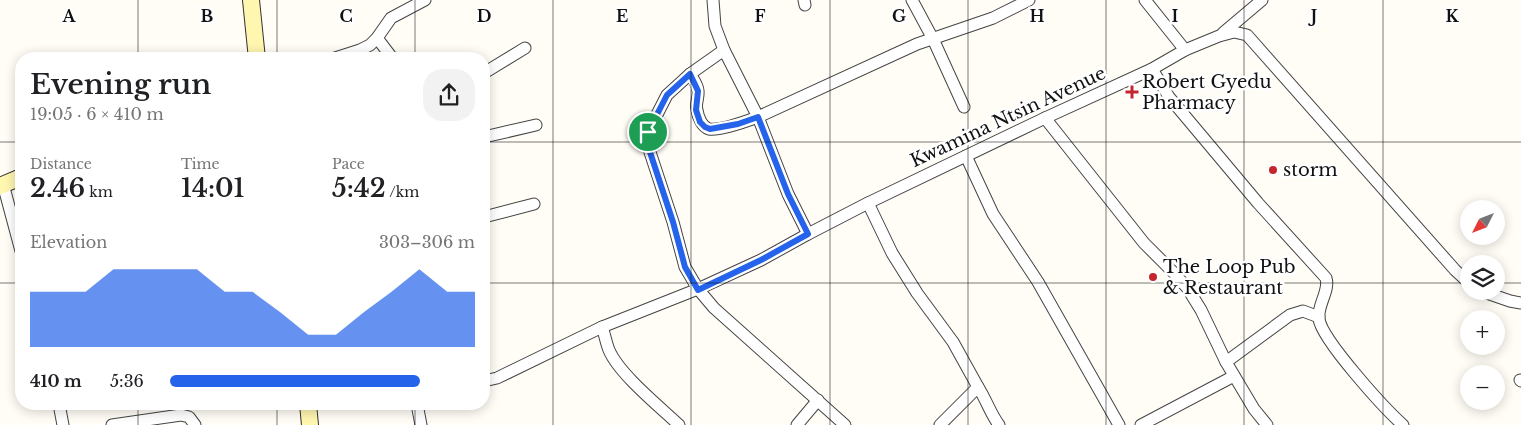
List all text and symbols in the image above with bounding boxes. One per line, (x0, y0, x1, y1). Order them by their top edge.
text: A (62, 6, 77, 26)
text: B (201, 6, 214, 26)
text: C (339, 6, 353, 26)
text: D (477, 6, 491, 26)
text: E (616, 6, 628, 26)
text: F (754, 6, 766, 26)
text: G (892, 6, 906, 26)
text: H (1029, 6, 1045, 26)
text: I (1172, 6, 1179, 26)
text: J (1308, 6, 1317, 26)
text: K (1445, 6, 1459, 26)
street label: Kwamina Ntsin Avenue (907, 62, 1109, 172)
text: Evening run (30, 67, 211, 102)
button: share (423, 69, 475, 121)
place label: Robert Gyedu Pharmacy (1142, 71, 1272, 114)
marker: Robert Gyedu Pharmacy (1126, 86, 1138, 98)
text: 19:05 · 6 × 410 m (30, 104, 164, 124)
pin (627, 111, 669, 153)
icon: arrive (634, 118, 662, 146)
text: Distance (30, 155, 92, 173)
text: Time (181, 155, 220, 173)
text: Pace (332, 155, 365, 173)
place label: storm (1283, 159, 1338, 181)
marker: storm (1267, 164, 1279, 176)
text: 2.46 (30, 173, 85, 204)
text: 14:01 (181, 173, 245, 204)
text: 5:42 (332, 173, 386, 204)
text: km (85, 183, 113, 201)
text: /km (386, 183, 419, 201)
north arrow (1460, 200, 1505, 245)
map controls (1460, 200, 1505, 410)
text: Elevation (30, 232, 107, 252)
text: 303–306 m (379, 232, 475, 252)
button: layers (1460, 255, 1505, 300)
place label: The Loop Pub & Restaurant (1163, 256, 1296, 299)
marker: The Loop Pub & Restaurant (1147, 271, 1159, 283)
button: + (1460, 310, 1505, 355)
button: − (1460, 365, 1505, 410)
text: 410 m (30, 371, 82, 391)
text: 5:36 (110, 371, 144, 391)

